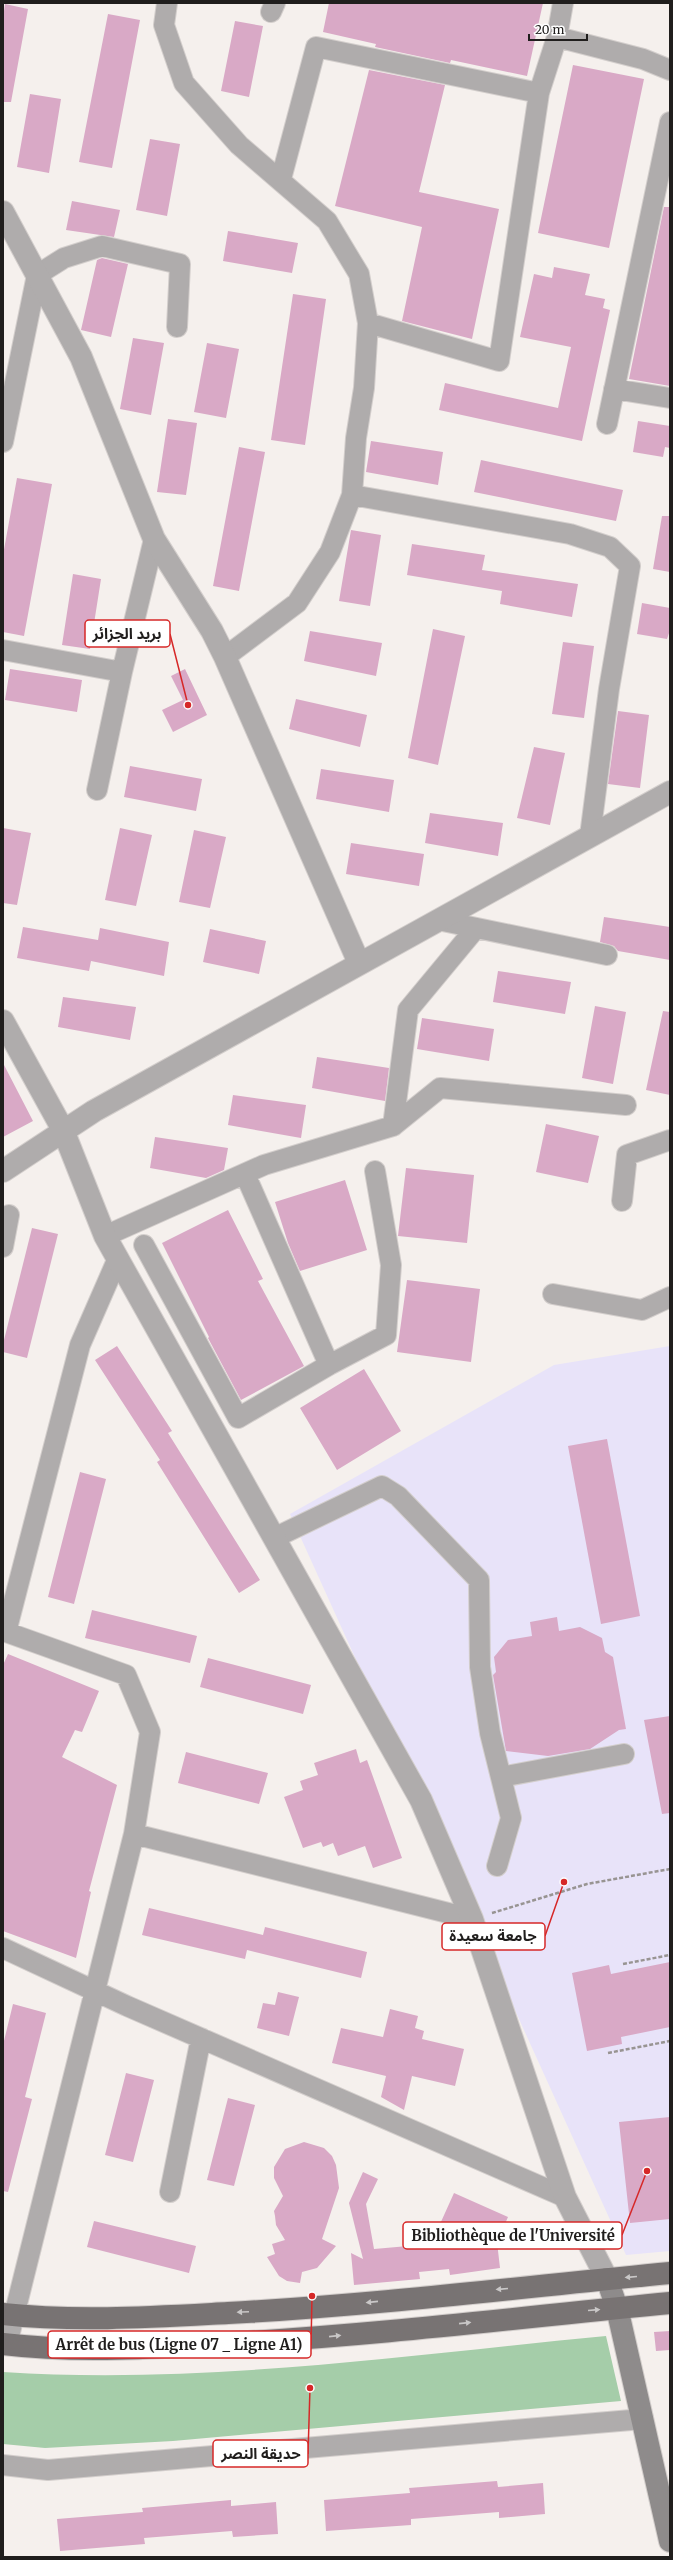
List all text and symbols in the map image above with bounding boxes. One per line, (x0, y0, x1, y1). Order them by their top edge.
scale bar (529, 16, 587, 42)
text: 20 m (535, 22, 564, 37)
callout: بريد الجزائر (85, 620, 170, 647)
text: بريد الجزائر (92, 624, 161, 643)
callout: جامعة سعيدة (442, 1923, 545, 1950)
text: جامعة سعيدة (449, 1926, 537, 1945)
callout: Bibliothèque de l'Université (403, 2222, 622, 2249)
text: Bibliothèque de l'Université (411, 2226, 615, 2245)
one-way arrow (625, 2273, 637, 2280)
one-way arrow (496, 2285, 508, 2292)
one-way arrow (366, 2299, 378, 2305)
one-way arrow (588, 2307, 600, 2314)
one-way arrow (237, 2309, 249, 2316)
one-way arrow (459, 2319, 471, 2326)
callout: Arrêt de bus (Ligne 07 _ Ligne A1) (48, 2331, 311, 2358)
one-way arrow (329, 2333, 341, 2340)
text: Arrêt de bus (Ligne 07 _ Ligne A1) (55, 2335, 302, 2354)
callout: حديقة النصر (213, 2440, 308, 2467)
text: حديقة النصر (220, 2444, 301, 2463)

